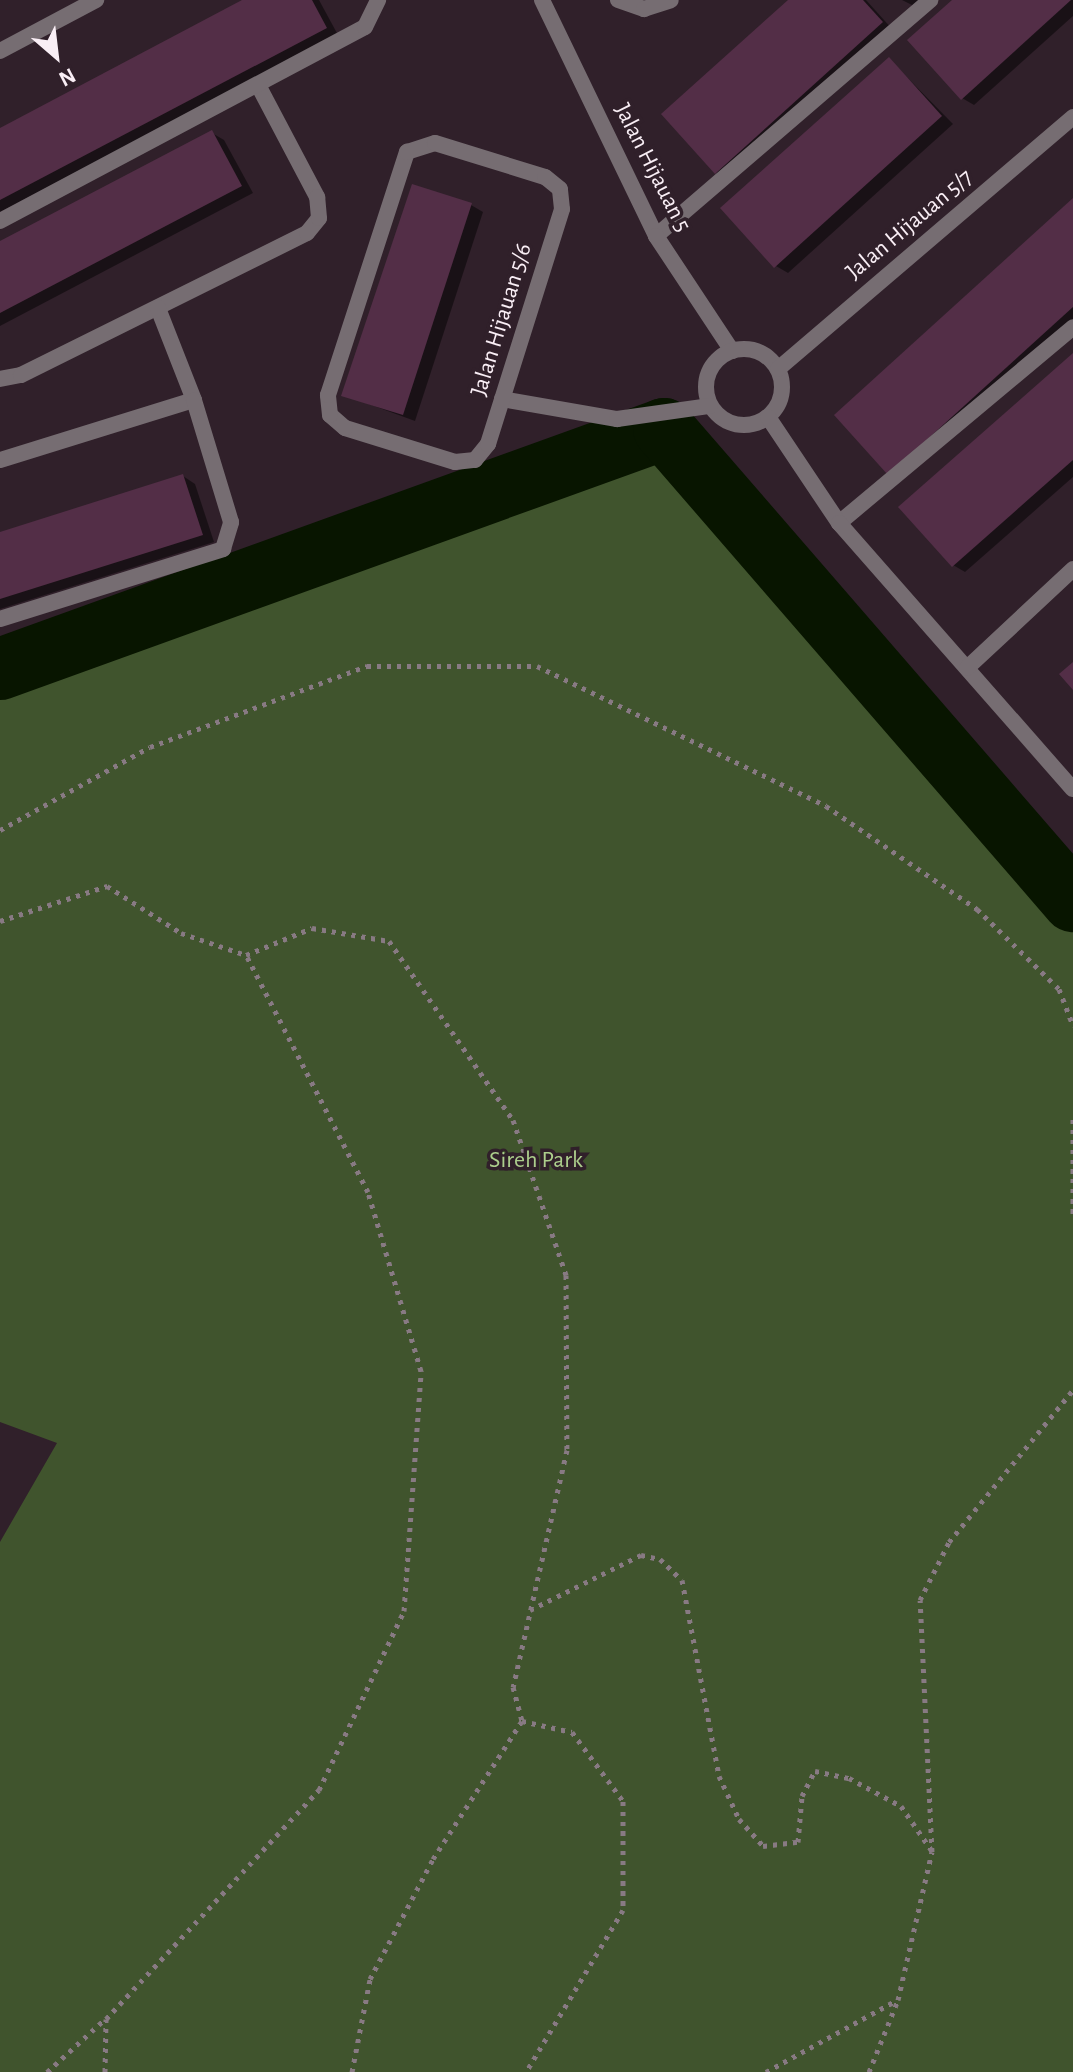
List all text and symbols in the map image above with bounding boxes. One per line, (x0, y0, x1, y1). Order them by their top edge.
north arrow (16, 16, 96, 96)
text: N (55, 64, 79, 90)
street label: Jalan Hijauan 5 (607, 99, 697, 237)
street label: Jalan Hijauan 5/7 (841, 163, 979, 287)
street label: Jalan Hijauan 5/6 (465, 240, 539, 400)
park label: Sireh Park (489, 1147, 583, 1175)

